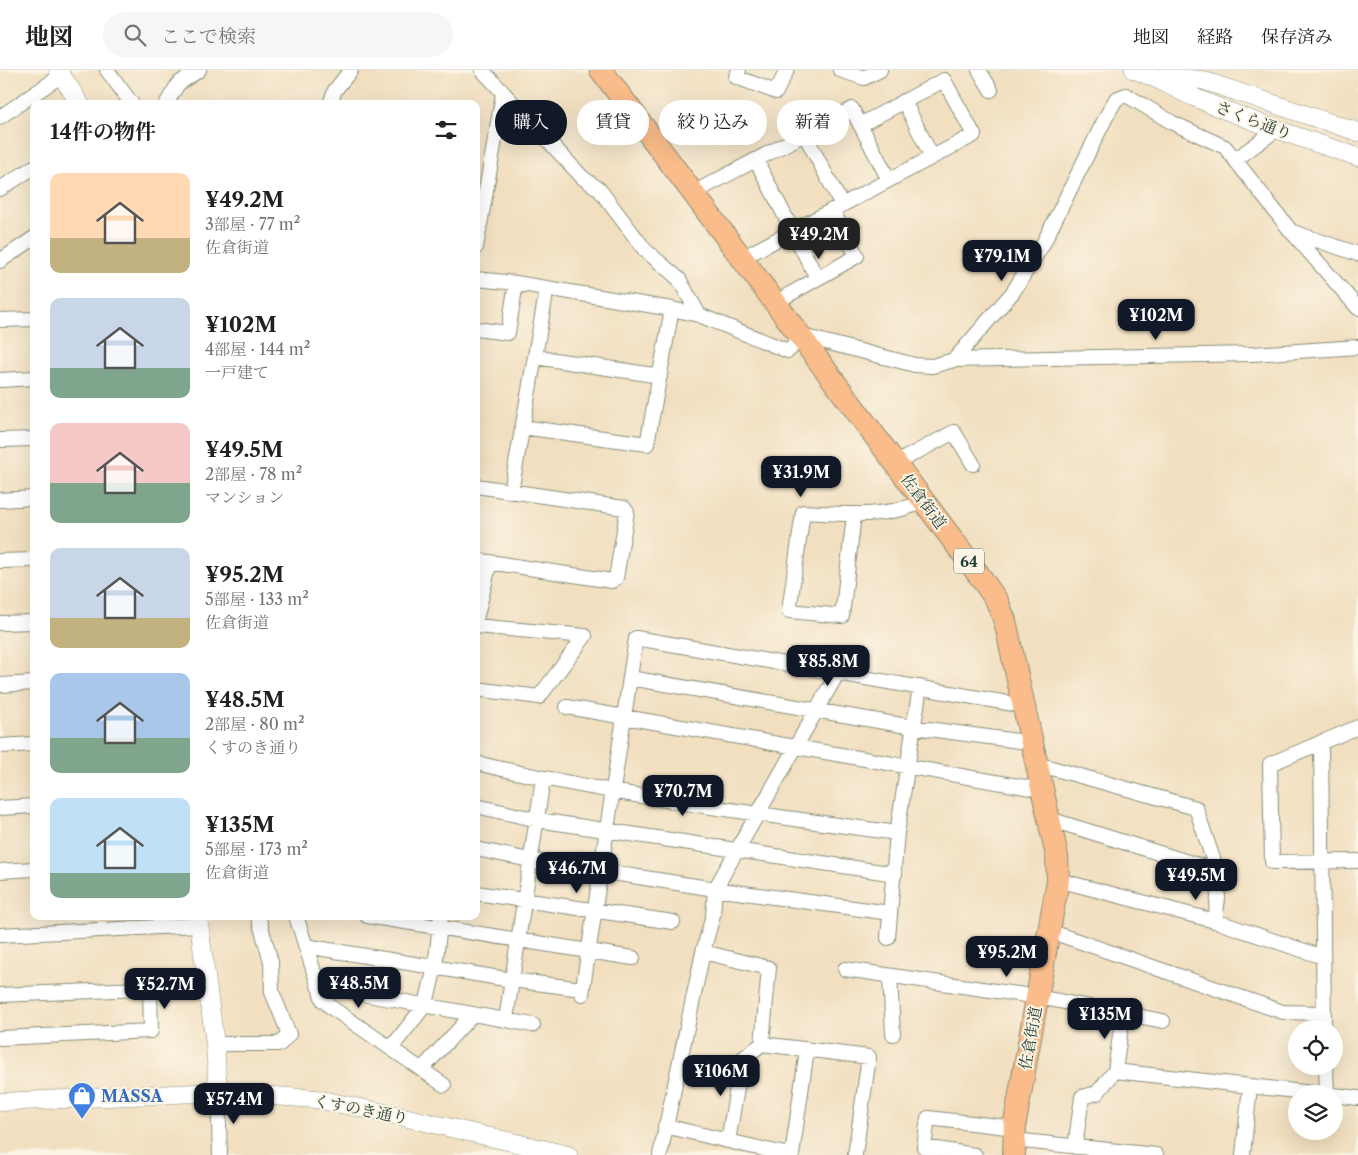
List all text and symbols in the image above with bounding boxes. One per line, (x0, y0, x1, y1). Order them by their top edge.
search box (103, 12, 453, 57)
icon: search (121, 21, 149, 49)
text: 地図 (25, 22, 73, 51)
text: ここで検索 (161, 25, 256, 48)
text: 地図 (1133, 26, 1169, 48)
text: 経路 (1197, 26, 1233, 48)
text: 保存済み (1261, 26, 1333, 48)
street label: さくら通り (1213, 96, 1295, 144)
chip: 購入 (495, 100, 567, 145)
chip: 賃貸 (577, 100, 649, 145)
chip: 絞り込み (659, 100, 767, 145)
chip: 新着 (777, 100, 849, 145)
icon: filters (432, 116, 460, 144)
text: 14件の物件 (50, 119, 156, 144)
text: ¥49.2M (205, 187, 284, 212)
icon: home (90, 193, 150, 253)
text: 3部屋 · 77 m² (205, 214, 300, 234)
pin: ¥49.2M (778, 218, 860, 260)
text: ¥49.2M (789, 224, 849, 244)
text: 佐倉街道 (205, 237, 269, 257)
pin: ¥79.1M (961, 240, 1043, 282)
text: ¥79.1M (974, 246, 1030, 266)
pin: ¥102M (1121, 298, 1191, 341)
text: ¥102M (1129, 305, 1183, 325)
text: ¥102M (205, 312, 277, 337)
icon: home (90, 318, 150, 378)
text: 4部屋 · 144 m² (205, 339, 310, 359)
text: 一戸建て (205, 362, 269, 382)
text: ¥49.5M (205, 437, 283, 462)
icon: home (90, 443, 150, 503)
pin: ¥31.9M (760, 456, 842, 498)
text: ¥31.9M (772, 462, 830, 482)
text: 2部屋 · 78 m² (205, 464, 302, 484)
street label: 佐倉街道 (897, 469, 951, 533)
text: マンション (205, 487, 284, 507)
road number: 64 (954, 548, 984, 574)
text: ¥95.2M (205, 562, 284, 587)
icon: home (90, 568, 150, 628)
text: 5部屋 · 133 m² (205, 589, 309, 609)
text: 佐倉街道 (205, 612, 269, 632)
pin: ¥85.8M (787, 644, 869, 687)
text: ¥85.8M (798, 651, 858, 671)
text: ¥48.5M (205, 687, 284, 712)
icon: home (90, 693, 150, 753)
text: 2部屋 · 80 m² (205, 714, 305, 734)
text: くすのき通り (205, 737, 301, 757)
pin: ¥70.7M (642, 774, 724, 817)
text: ¥70.7M (654, 781, 712, 801)
text: ¥135M (205, 812, 275, 837)
icon: home (90, 818, 150, 878)
text: 5部屋 · 173 m² (205, 839, 308, 859)
pin: ¥46.7M (536, 852, 618, 894)
text: ¥46.7M (547, 858, 607, 878)
pin: ¥49.5M (1155, 858, 1237, 901)
text: 佐倉街道 (205, 862, 269, 882)
text: ¥49.5M (1166, 865, 1226, 885)
pin: ¥95.2M (966, 936, 1048, 978)
text: ¥95.2M (977, 942, 1037, 962)
pin: ¥48.5M (318, 966, 400, 1009)
pin: ¥52.7M (124, 968, 206, 1010)
text: ¥48.5M (329, 973, 389, 993)
text: ¥52.7M (136, 974, 194, 994)
pin: ¥135M (1070, 998, 1140, 1040)
text: ¥135M (1078, 1004, 1132, 1024)
street label: 佐倉街道 (1015, 1005, 1045, 1071)
map controls (1288, 1020, 1343, 1140)
button: locate (1288, 1020, 1343, 1075)
pin: ¥106M (686, 1054, 756, 1097)
text: ¥106M (694, 1061, 748, 1081)
shop icon: MASSA (67, 1081, 97, 1120)
pin: ¥57.4M (193, 1082, 275, 1125)
button: layers (1288, 1085, 1343, 1140)
place label: MASSA (101, 1086, 164, 1106)
text: ¥57.4M (205, 1089, 263, 1109)
street label: くすのき通り (312, 1090, 410, 1128)

